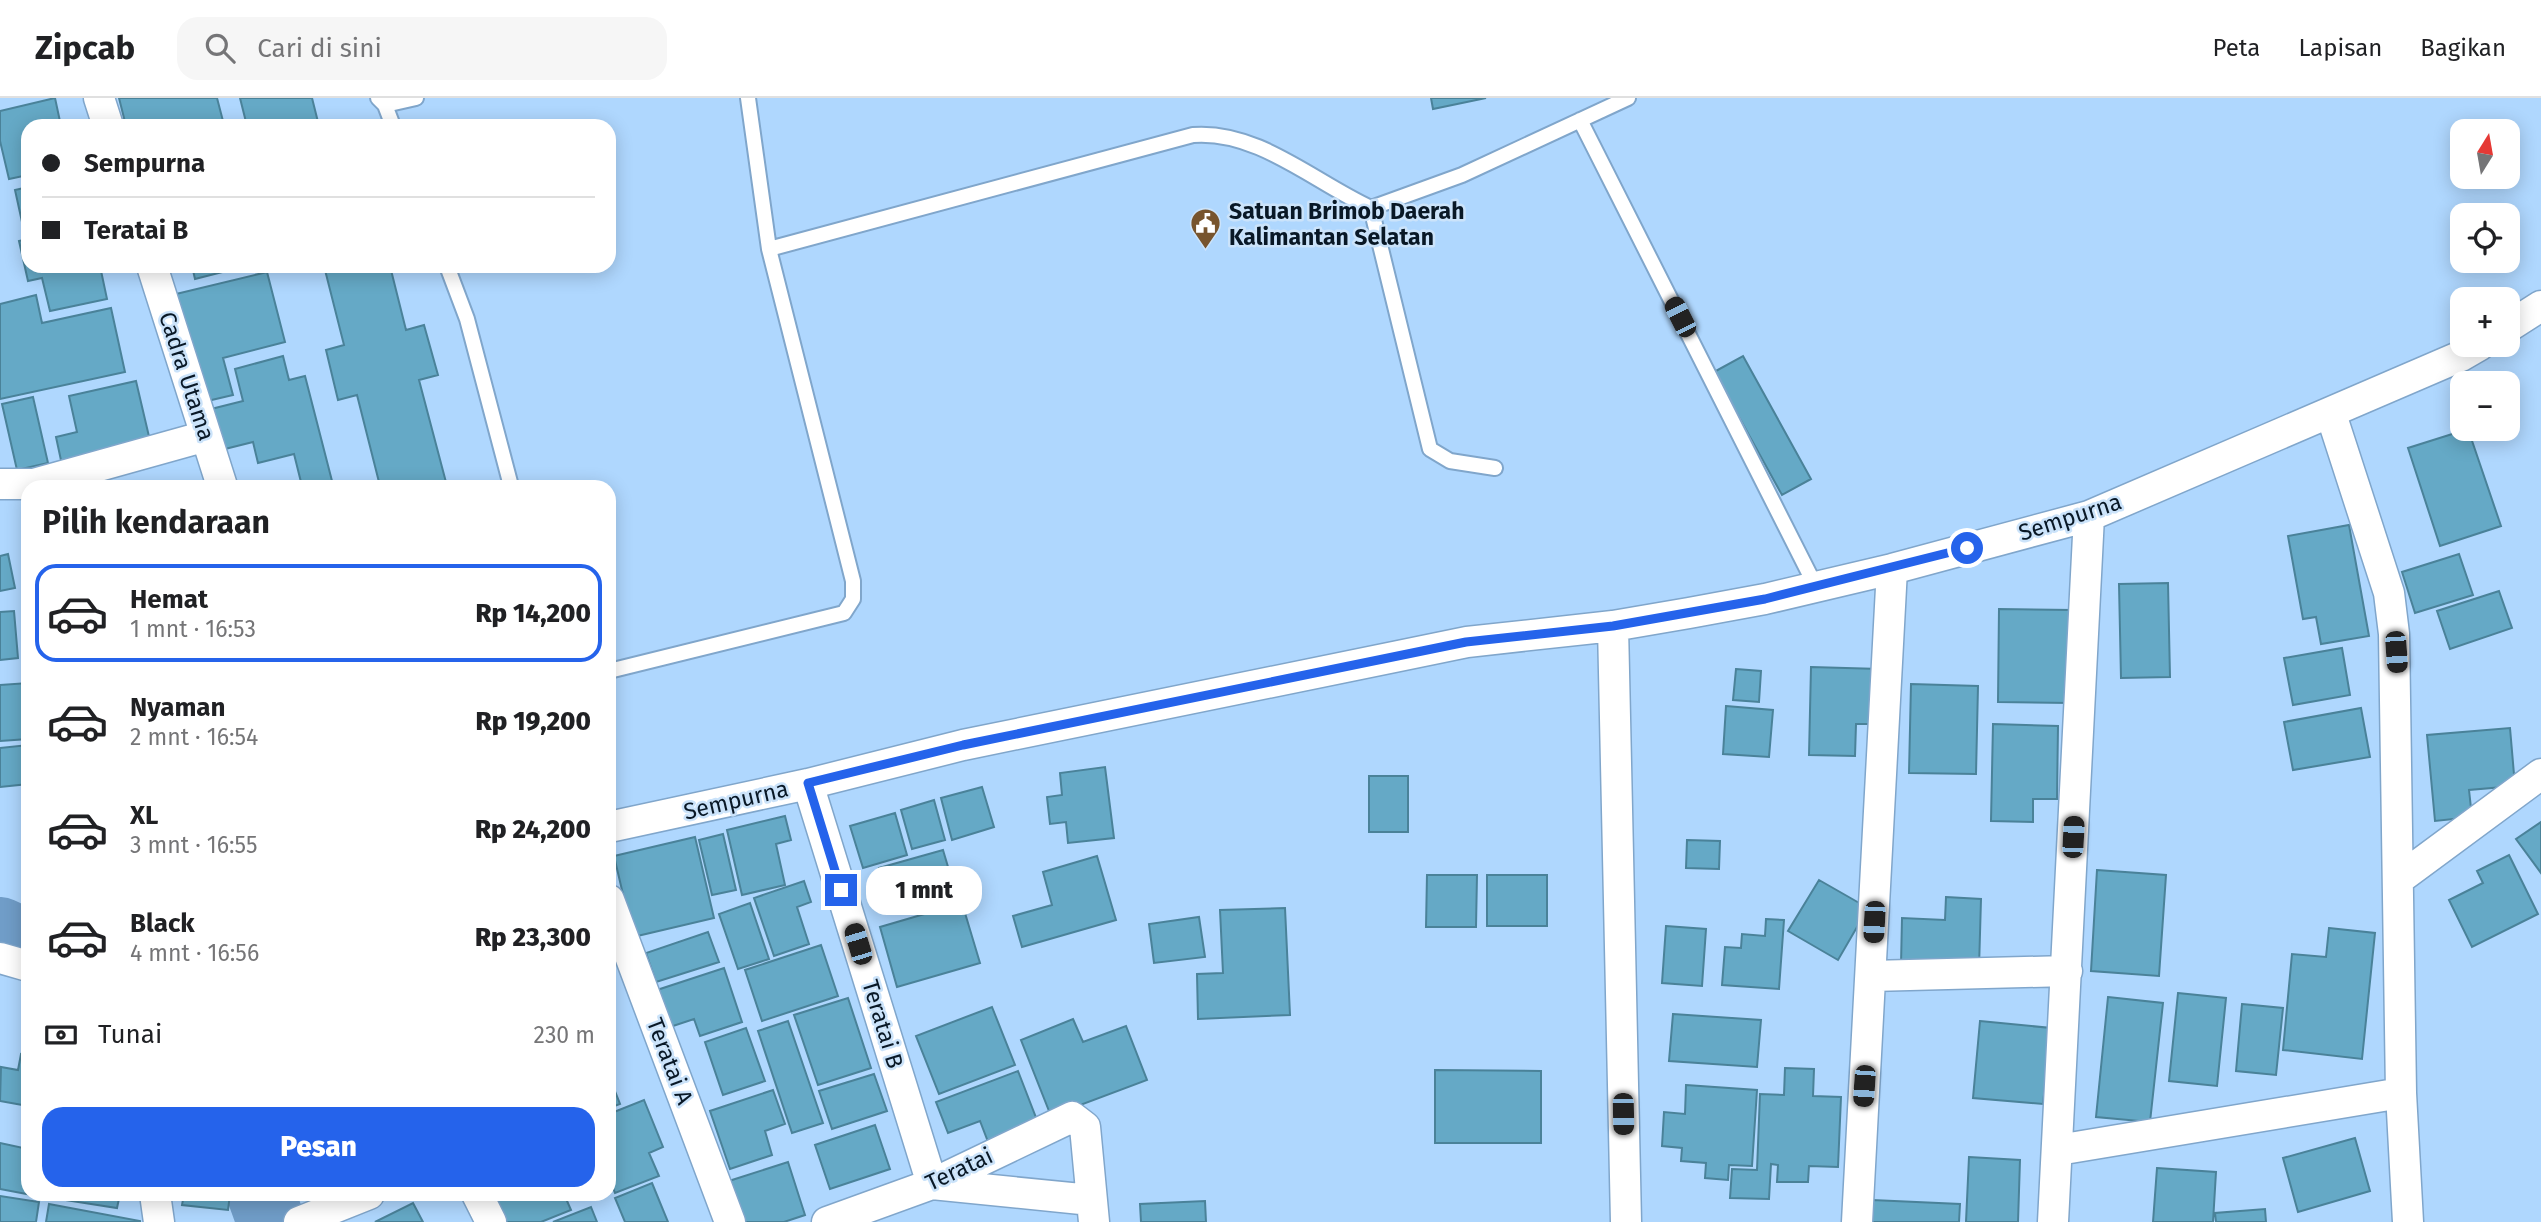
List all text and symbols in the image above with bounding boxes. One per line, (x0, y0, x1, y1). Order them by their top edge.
search box (177, 17, 667, 80)
text: Zipcab (35, 28, 135, 68)
icon: search (201, 29, 239, 67)
text: Cari di sini (257, 33, 382, 64)
text: Peta (2213, 34, 2260, 62)
text: Lapisan (2298, 34, 2382, 62)
text: Bagikan (2420, 34, 2506, 62)
north arrow (2450, 119, 2520, 189)
map controls (2450, 119, 2520, 441)
text: Sempurna (84, 148, 205, 179)
place label: Satuan Brimob Daerah Kalimantan Selatan (1229, 197, 1464, 251)
button: locate (2450, 203, 2520, 273)
public building icon: Satuan Brimob Daerah Kalimantan Selatan (1189, 207, 1223, 251)
text: Teratai B (84, 215, 188, 246)
button: + (2450, 287, 2520, 357)
car (1662, 294, 1699, 340)
street label: Cadra Utama (153, 308, 221, 444)
button: − (2450, 371, 2520, 441)
street label: Sempurna (2015, 487, 2125, 547)
text: Pilih kendaraan (42, 503, 270, 541)
route start (1951, 532, 1983, 564)
icon: car (46, 582, 109, 645)
text: Hemat (130, 584, 208, 615)
text: Rp 14,200 (475, 598, 591, 629)
text: 1 mnt · 16:53 (130, 615, 256, 643)
car (2385, 630, 2408, 674)
icon: car (46, 690, 109, 753)
text: Nyaman (130, 692, 226, 723)
text: Rp 19,200 (476, 706, 591, 737)
text: 2 mnt · 16:54 (130, 723, 258, 751)
street label: Sempurna (681, 774, 791, 826)
icon: car (46, 798, 109, 861)
text: XL (130, 800, 158, 831)
text: Rp 24,200 (475, 814, 591, 845)
car (2062, 815, 2085, 859)
text: 3 mnt · 16:55 (130, 831, 258, 859)
callout: 1 mnt (866, 866, 981, 914)
route end (825, 874, 857, 906)
text: 1 mnt (895, 876, 953, 904)
car (1863, 900, 1886, 944)
icon: car (46, 906, 109, 969)
text: Black (130, 908, 195, 939)
car (842, 921, 875, 967)
text: Rp 23,300 (475, 922, 591, 953)
text: 4 mnt · 16:56 (130, 939, 259, 967)
street label: Teratai B (856, 976, 910, 1072)
street label: Teratai A (641, 1014, 700, 1109)
icon: cash (42, 1016, 80, 1054)
text: Tunai (98, 1019, 162, 1050)
text: 230 m (534, 1021, 595, 1049)
car (1853, 1064, 1876, 1108)
car (1613, 1093, 1634, 1135)
button: Pesan (42, 1107, 595, 1187)
street label: Teratai (921, 1141, 997, 1197)

